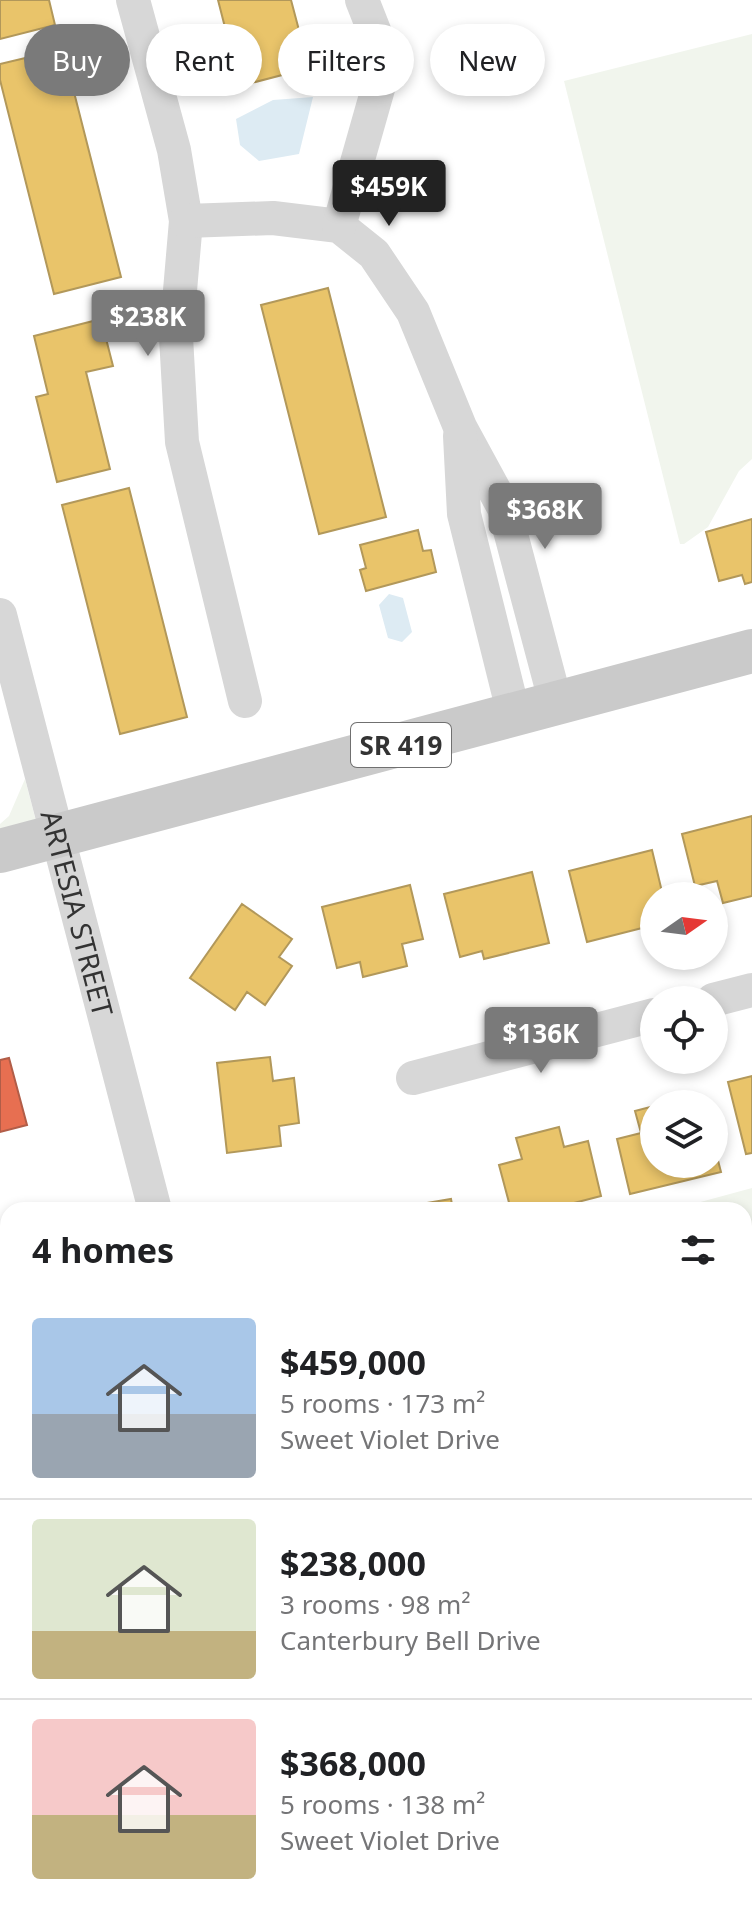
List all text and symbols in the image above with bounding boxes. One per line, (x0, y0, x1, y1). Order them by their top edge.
chip: Buy (24, 24, 130, 96)
chip: Rent (146, 24, 262, 96)
chip: Filters (278, 24, 414, 96)
chip: New (430, 24, 545, 96)
pin: $459K (333, 160, 445, 228)
text: $459K (351, 168, 427, 204)
pin: $238K (92, 290, 204, 358)
text: $238K (110, 298, 186, 334)
pin: $368K (489, 483, 601, 551)
text: $368K (507, 491, 583, 527)
road number: SR 419 (351, 723, 451, 767)
street label: ARTESIA STREET (33, 806, 123, 1021)
north arrow (640, 882, 728, 970)
map controls (640, 882, 728, 1178)
button: locate (640, 986, 728, 1074)
pin: $136K (485, 1007, 597, 1075)
text: $136K (503, 1015, 579, 1051)
button: layers (640, 1090, 728, 1178)
text: 4 homes (32, 1227, 174, 1273)
icon: filters (676, 1228, 720, 1272)
text: $459,000 (280, 1339, 426, 1385)
icon: home (96, 1350, 192, 1446)
text: 5 rooms · 173 m² (280, 1385, 485, 1421)
text: Sweet Violet Drive (280, 1421, 500, 1457)
text: $238,000 (280, 1540, 426, 1586)
icon: home (96, 1551, 192, 1647)
text: 3 rooms · 98 m² (280, 1586, 470, 1622)
text: Canterbury Bell Drive (280, 1622, 541, 1658)
text: $368,000 (280, 1740, 426, 1786)
icon: home (96, 1751, 192, 1847)
text: 5 rooms · 138 m² (280, 1786, 485, 1822)
text: Sweet Violet Drive (280, 1822, 500, 1858)

